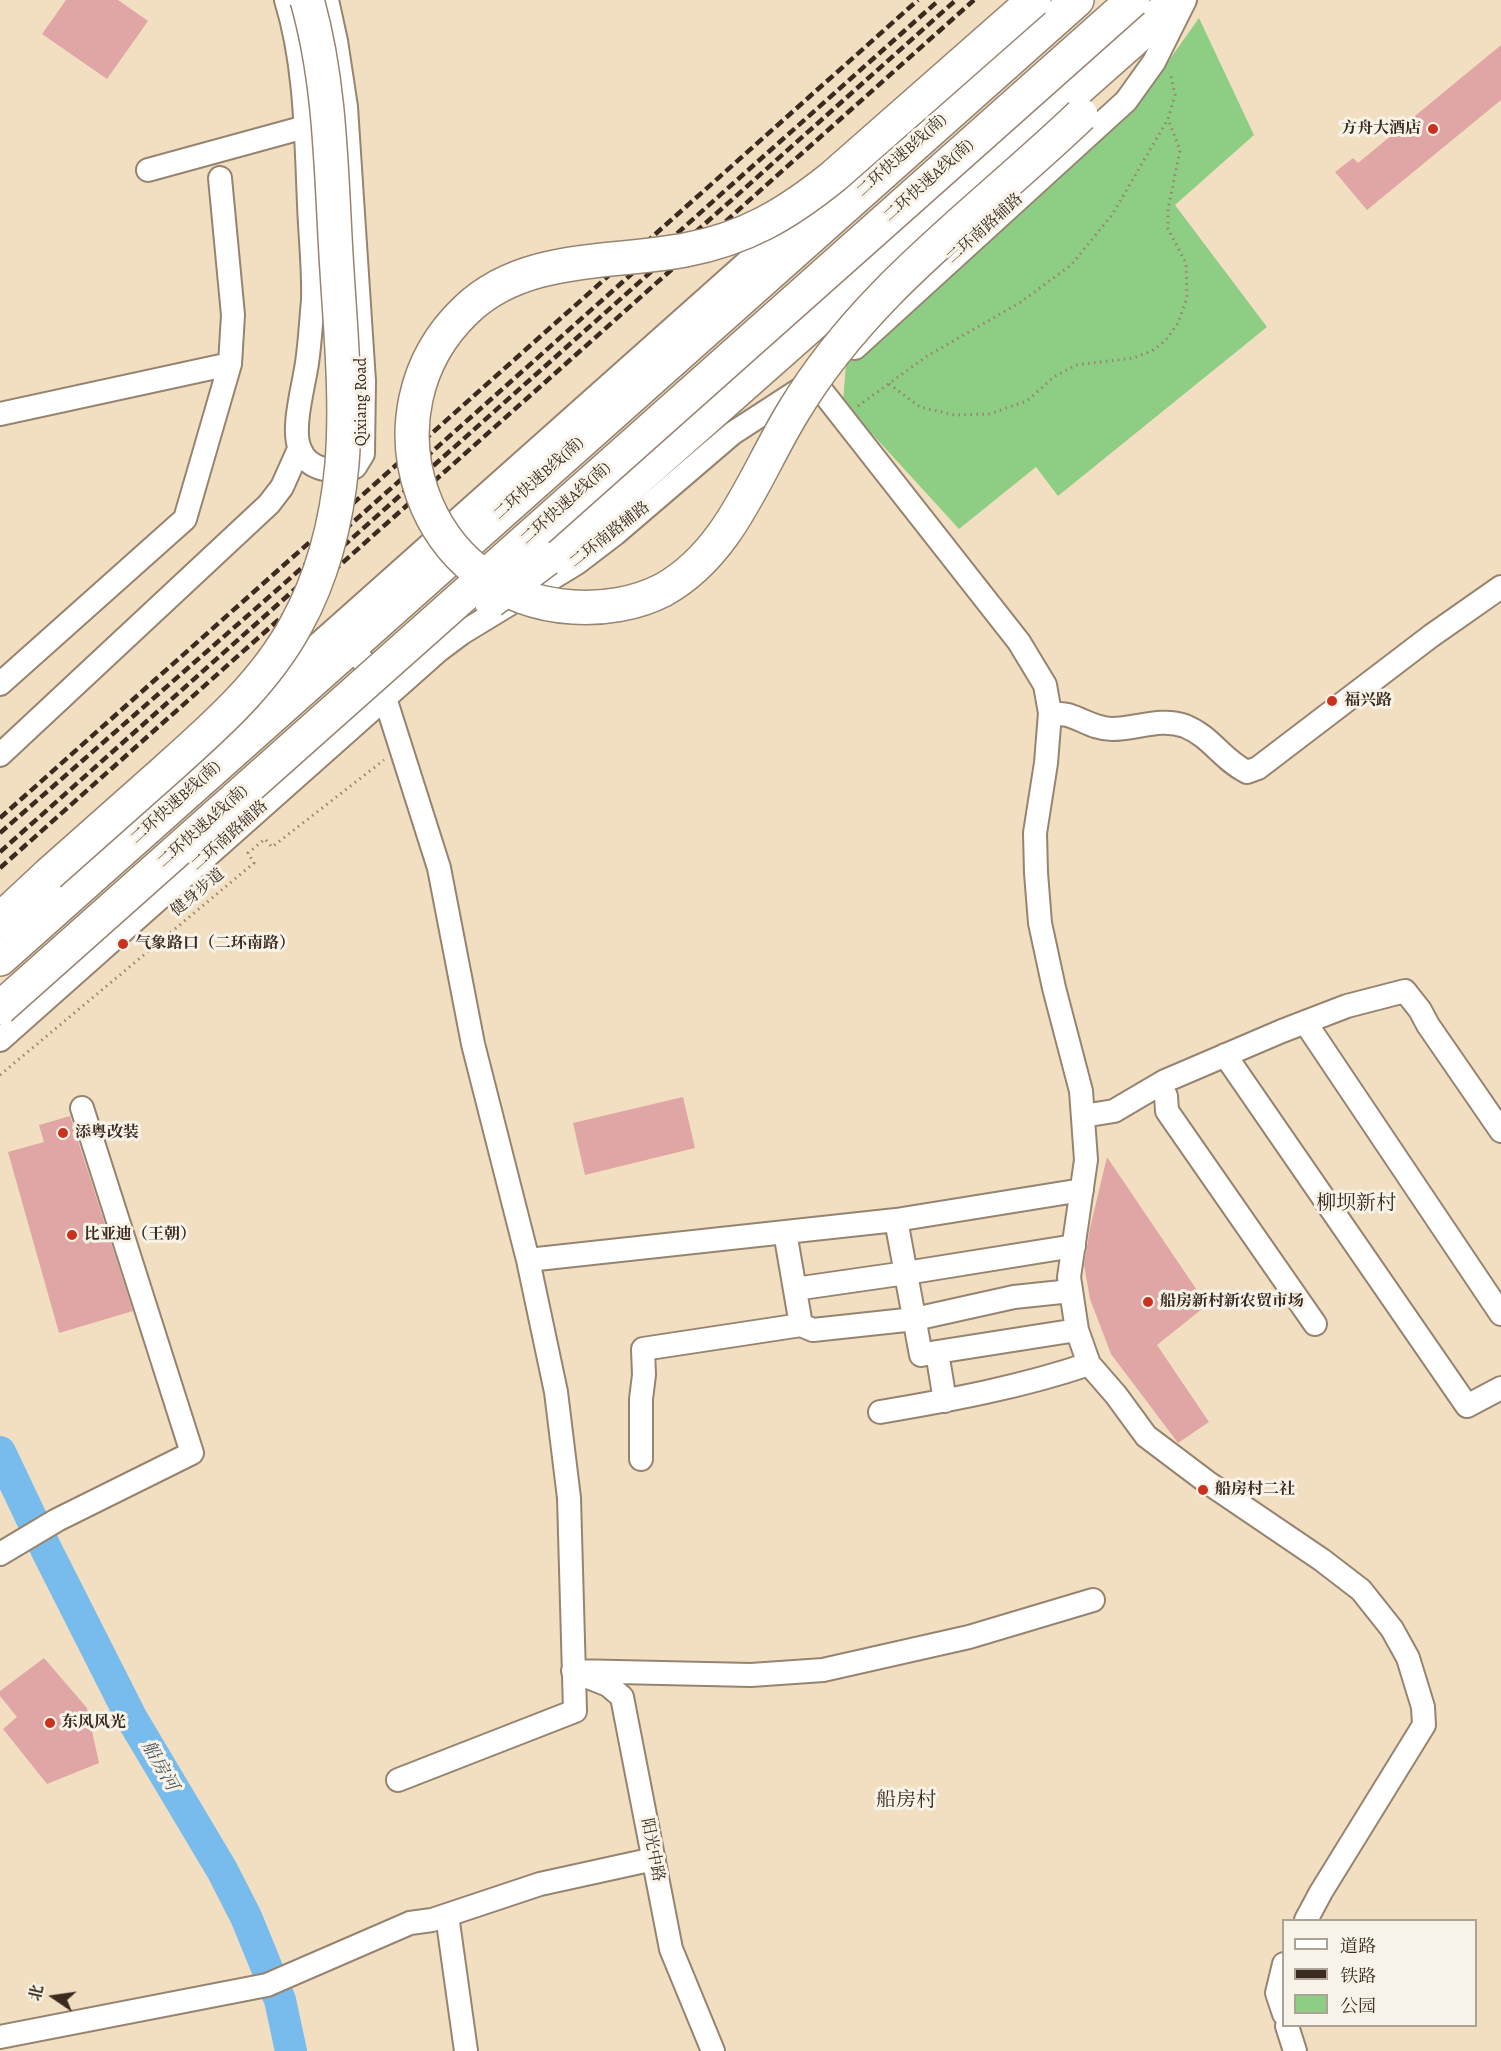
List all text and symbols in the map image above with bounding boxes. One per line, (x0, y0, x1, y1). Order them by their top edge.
street label: 二环快速B线(南) (853, 111, 951, 201)
place label: 方舟大酒店 (1341, 119, 1421, 139)
marker: 方舟大酒店 (1426, 122, 1440, 136)
street label: 二环快速A线(南) (880, 136, 978, 226)
street label: 二环南路辅路 (943, 190, 1027, 268)
street label: Qixiang Road (352, 358, 372, 446)
street label: 二环快速B线(南) (490, 434, 588, 524)
street label: 二环快速A线(南) (517, 459, 615, 549)
street label: 二环南路辅路 (566, 498, 654, 572)
place label: 福兴路 (1344, 691, 1392, 711)
marker: 福兴路 (1325, 694, 1339, 708)
street label: 二环快速B线(南) (127, 758, 225, 848)
street label: 二环快速A线(南) (154, 782, 252, 872)
street label: 二环南路辅路 (188, 797, 272, 875)
street label: 健身步道 (167, 865, 229, 921)
place label: 气象路口（二环南路） (135, 934, 295, 954)
marker: 气象路口（二环南路） (116, 937, 130, 951)
place label: 添粤改装 (75, 1123, 139, 1143)
marker: 添粤改装 (56, 1126, 70, 1140)
district label: 柳坝新村 (1316, 1192, 1396, 1216)
place label: 比亚迪（王朝） (84, 1225, 196, 1245)
marker: 比亚迪（王朝） (65, 1228, 79, 1242)
place label: 船房新村新农贸市场 (1160, 1292, 1304, 1312)
marker: 船房新村新农贸市场 (1141, 1295, 1155, 1309)
place label: 船房村二社 (1215, 1480, 1295, 1500)
marker: 船房村二社 (1196, 1483, 1210, 1497)
place label: 东风风光 (62, 1713, 126, 1733)
marker: 东风风光 (43, 1716, 57, 1730)
water label: 船房河 (136, 1737, 182, 1795)
district label: 船房村 (876, 1789, 936, 1813)
street label: 阳光中路 (636, 1817, 668, 1883)
legend (1282, 1919, 1477, 2027)
text: 道路 (1340, 1934, 1376, 1958)
text: 铁路 (1340, 1964, 1376, 1988)
north arrow (24, 1967, 84, 2027)
text: 北 (24, 1983, 49, 2003)
text: 公园 (1340, 1994, 1376, 2018)

